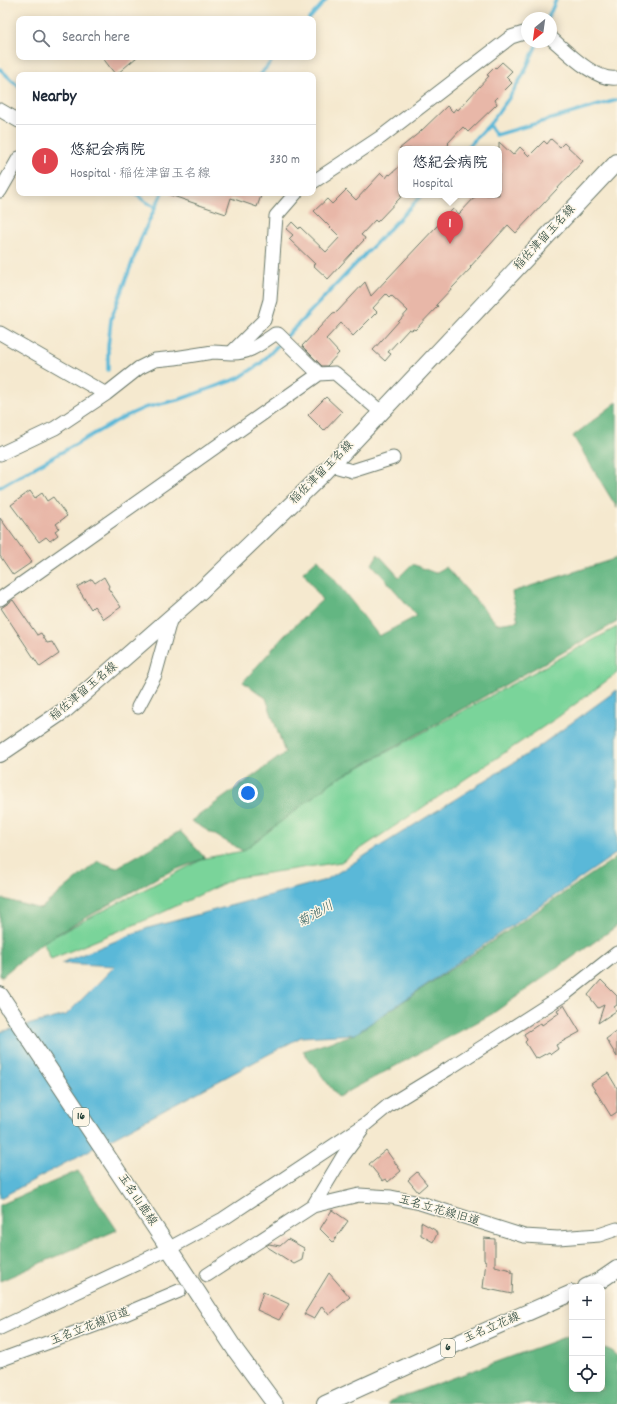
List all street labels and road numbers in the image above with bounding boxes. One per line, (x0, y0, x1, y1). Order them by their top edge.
street label: 稲佐津留玉名線 (510, 201, 580, 275)
street label: 稲佐津留玉名線 (286, 437, 358, 509)
street label: 稲佐津留玉名線 (46, 658, 122, 726)
road number: 16 (73, 1108, 89, 1126)
street label: 玉名山鹿線 (113, 1170, 161, 1230)
street label: 玉名立花線旧道 (396, 1191, 482, 1231)
street label: 玉名立花線旧道 (48, 1304, 132, 1350)
street label: 玉名立花線 (461, 1308, 523, 1348)
road number: 6 (441, 1339, 455, 1357)

